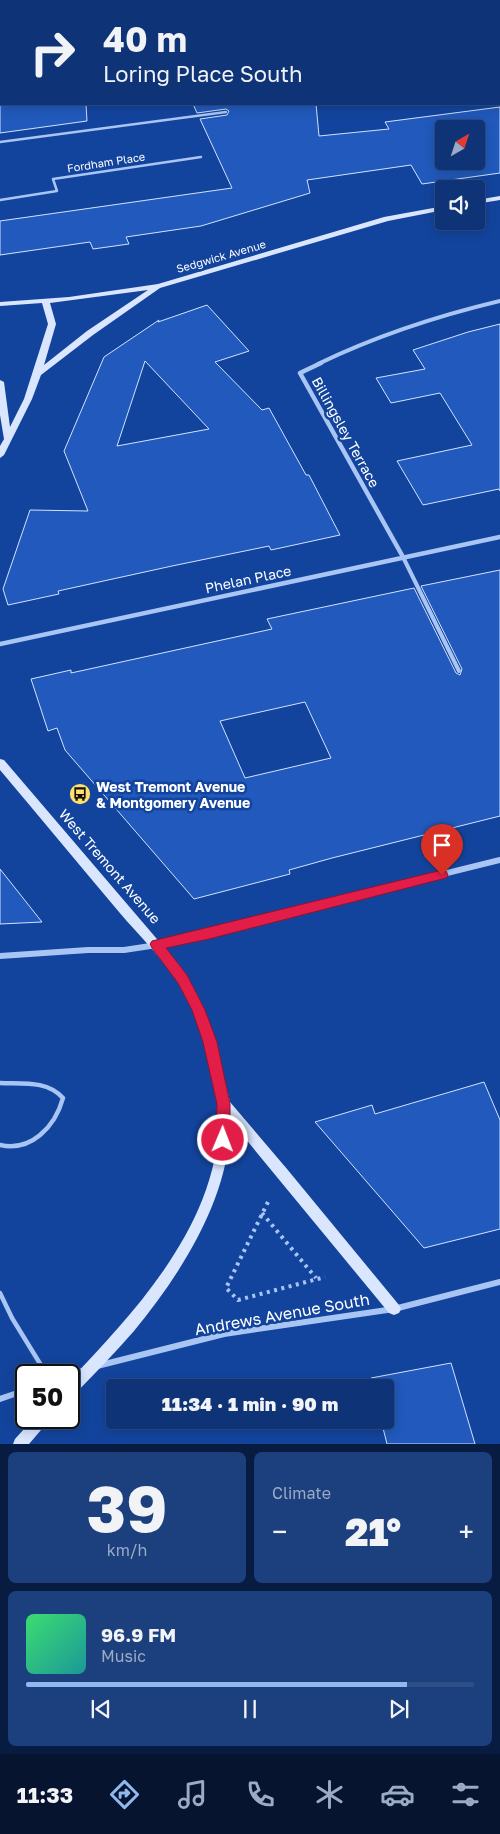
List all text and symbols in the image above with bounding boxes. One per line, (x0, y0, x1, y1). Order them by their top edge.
text: 40 m (103, 18, 187, 60)
icon: right (20, 20, 85, 85)
text: Loring Place South (103, 60, 303, 87)
north arrow (435, 120, 485, 170)
map controls (435, 120, 485, 230)
street label: Fordham Place (66, 149, 146, 175)
button: sound (435, 180, 485, 230)
street label: Sedgwick Avenue (175, 237, 267, 275)
street label: Billingsley Terrace (309, 374, 383, 490)
street label: Phelan Place (203, 562, 293, 596)
place label: West Tremont Avenue & Montgomery Avenue (96, 778, 250, 811)
bus stop icon: West Tremont Avenue & Montgomery Avenue (68, 782, 92, 806)
street label: West Tremont Avenue (56, 805, 164, 927)
pin (421, 824, 463, 875)
icon: arrive (428, 831, 456, 859)
position arrow (196, 1113, 248, 1165)
street label: Andrews Avenue South (193, 1289, 371, 1339)
speed limit sign: 50 (15, 1364, 80, 1429)
text: 11:34 · 1 min · 90 m (162, 1392, 338, 1415)
text: 39 (87, 1468, 167, 1546)
text: Climate (272, 1483, 331, 1503)
text: 21° (345, 1509, 401, 1554)
text: − (272, 1515, 287, 1548)
text: + (459, 1515, 474, 1548)
text: km/h (107, 1540, 147, 1560)
text: 96.9 FM (101, 1623, 176, 1646)
text: Music (101, 1646, 146, 1666)
icon: previous (87, 1695, 115, 1723)
icon: pause (236, 1695, 264, 1723)
icon: next (385, 1695, 413, 1723)
icon: directions (107, 1777, 142, 1812)
icon: music (175, 1777, 210, 1812)
icon: phone (243, 1777, 278, 1812)
icon: climate (312, 1777, 347, 1812)
icon: car (380, 1777, 415, 1812)
icon: filters (448, 1777, 483, 1812)
text: 11:33 (17, 1781, 73, 1808)

